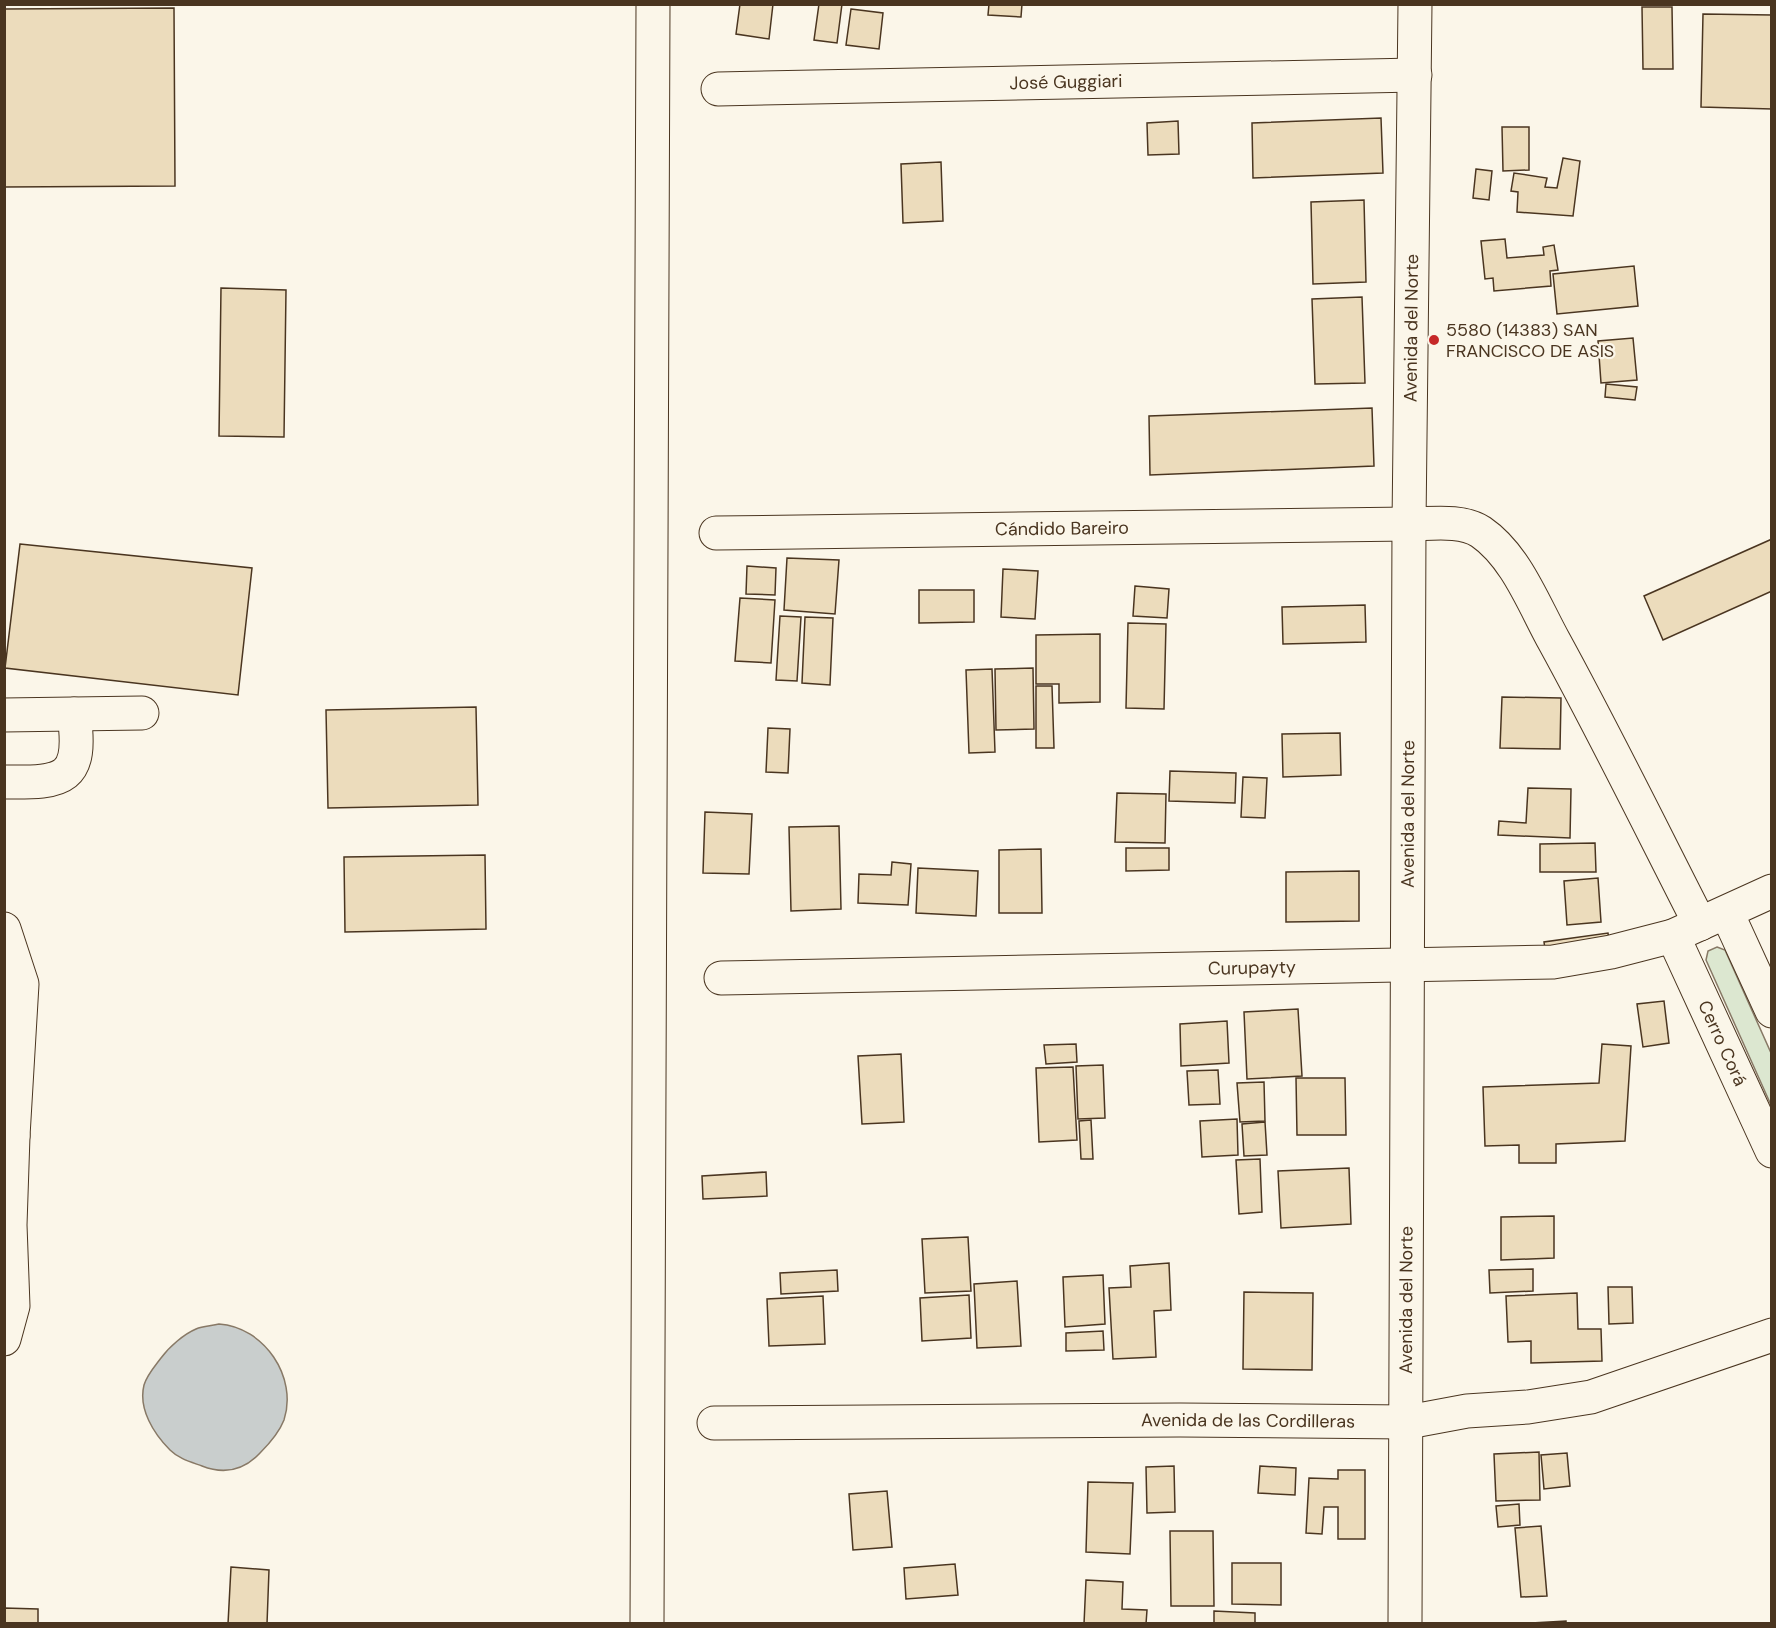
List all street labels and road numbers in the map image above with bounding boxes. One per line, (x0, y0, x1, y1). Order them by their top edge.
street label: José Guggiari (1009, 69, 1123, 95)
street label: Avenida del Norte (1398, 254, 1424, 402)
street label: Cándido Bareiro (995, 516, 1129, 541)
street label: Avenida del Norte (1396, 740, 1420, 888)
street label: Curupayty (1208, 955, 1296, 981)
street label: Cerro Corá (1692, 997, 1752, 1090)
street label: Avenida del Norte (1394, 1226, 1418, 1374)
street label: Avenida de las Cordilleras (1141, 1408, 1355, 1434)

